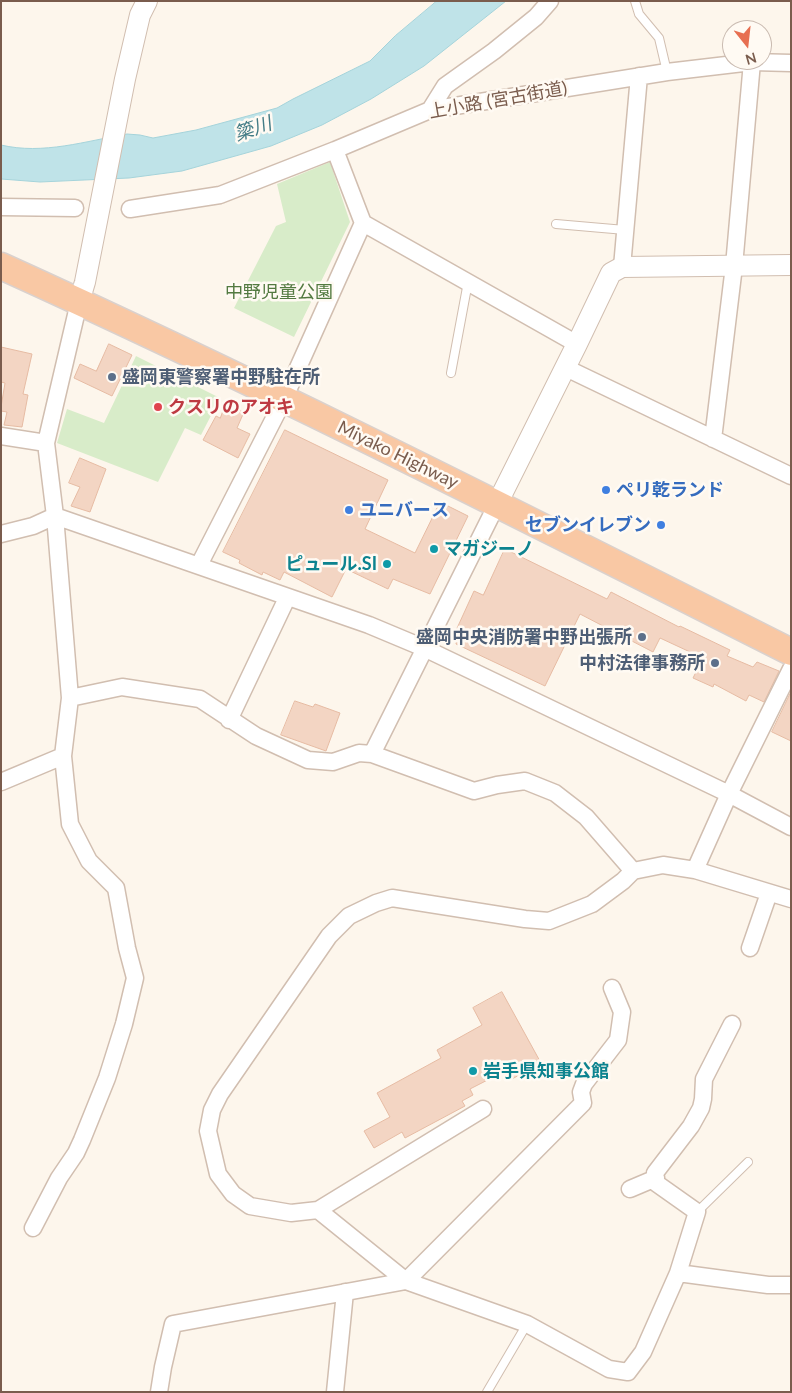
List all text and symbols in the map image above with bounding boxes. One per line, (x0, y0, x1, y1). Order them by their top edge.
north arrow (722, 20, 772, 70)
text: N (743, 49, 759, 69)
street label: 上小路 (宮古街道) (427, 77, 569, 123)
water label: 簗川 (231, 112, 275, 146)
park label: 中野児童公園 (225, 281, 333, 303)
place label: 盛岡東警察署中野駐在所 (122, 366, 320, 388)
marker: 盛岡東警察署中野駐在所 (106, 371, 118, 383)
place label: クスリのアオキ (168, 396, 294, 418)
marker: クスリのアオキ (152, 401, 164, 413)
street label: Miyako Highway (334, 416, 462, 494)
place label: ペリ乾ランド (616, 479, 724, 501)
marker: ペリ乾ランド (600, 484, 612, 496)
place label: ユニバース (359, 499, 449, 521)
marker: ユニバース (343, 504, 355, 516)
place label: セブンイレブン (525, 514, 651, 536)
marker: セブンイレブン (655, 519, 667, 531)
place label: マガジーノ (444, 538, 534, 560)
marker: マガジーノ (428, 543, 440, 555)
place label: ピュール.SI (286, 553, 377, 575)
marker: ピュール.SI (381, 558, 393, 570)
place label: 盛岡中央消防署中野出張所 (416, 626, 632, 648)
marker: 盛岡中央消防署中野出張所 (636, 631, 648, 643)
place label: 中村法律事務所 (579, 652, 705, 674)
marker: 中村法律事務所 (709, 657, 721, 669)
place label: 岩手県知事公館 (483, 1060, 609, 1082)
marker: 岩手県知事公館 (467, 1065, 479, 1077)

